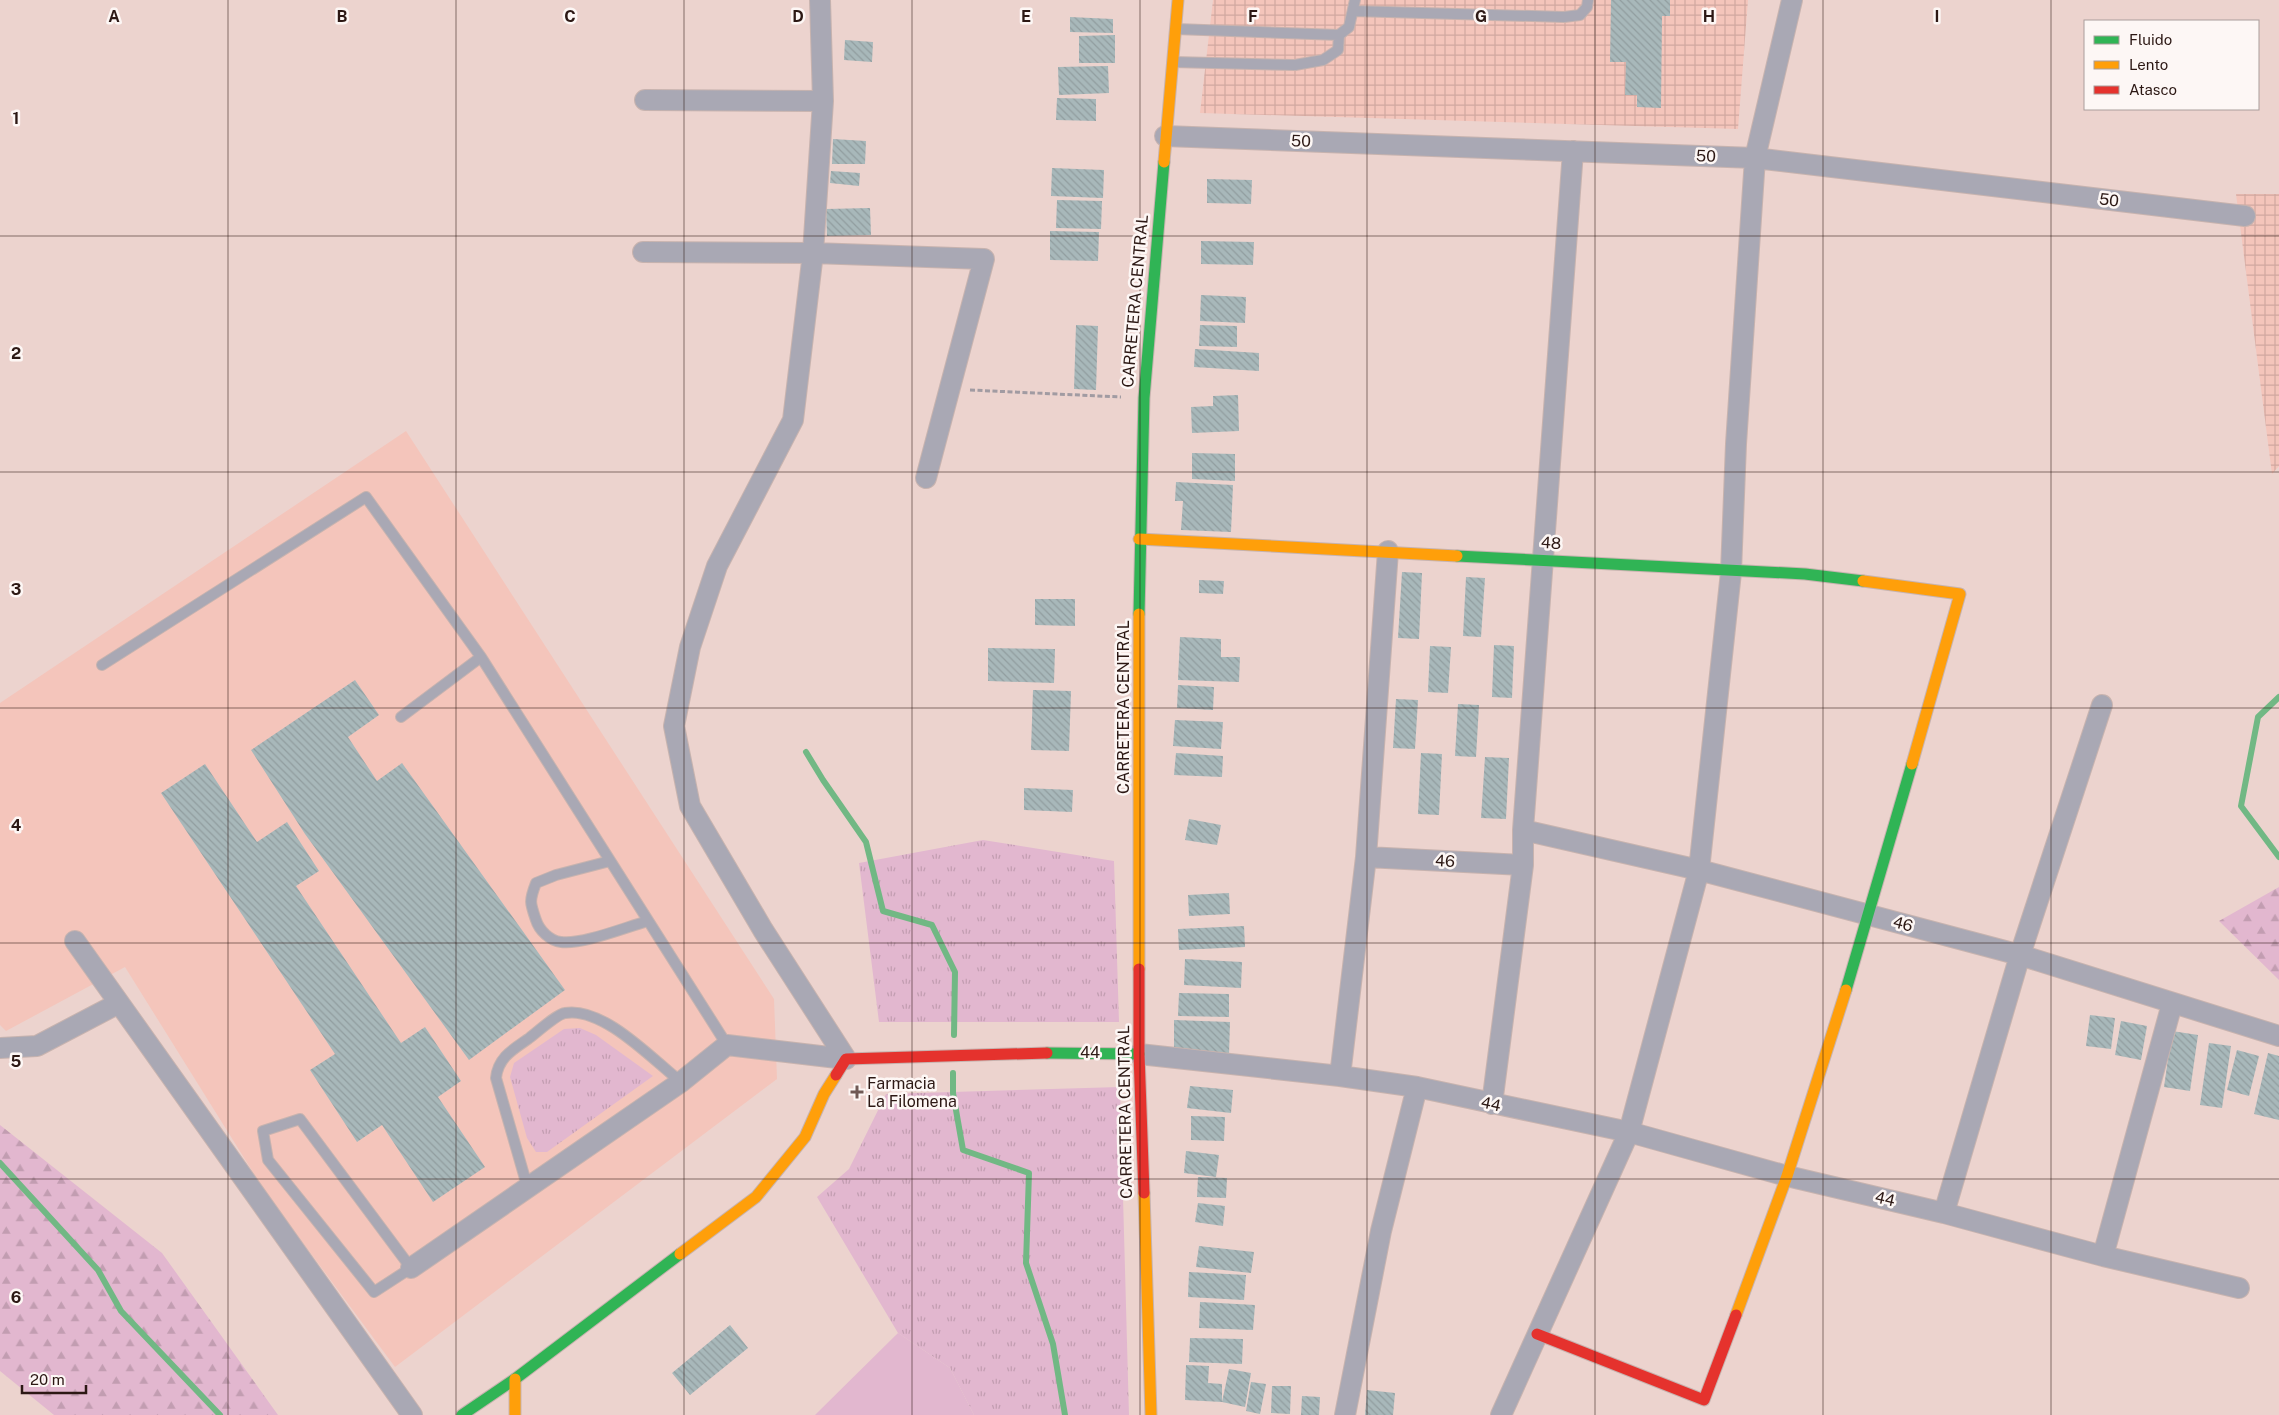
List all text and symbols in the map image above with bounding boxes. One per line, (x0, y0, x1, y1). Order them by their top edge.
text: A (108, 7, 120, 26)
text: B (337, 7, 348, 26)
text: C (564, 7, 576, 26)
text: D (792, 7, 804, 26)
text: E (1021, 7, 1031, 26)
text: F (1248, 7, 1258, 26)
text: G (1475, 7, 1487, 26)
text: H (1703, 7, 1715, 26)
text: I (1935, 7, 1939, 26)
legend (2084, 20, 2259, 110)
text: Fluido (2129, 31, 2172, 48)
text: Lento (2129, 56, 2168, 73)
text: Atasco (2129, 81, 2177, 98)
text: 1 (13, 109, 19, 128)
street label: 50 (1291, 131, 1312, 151)
street label: 50 (1696, 146, 1717, 166)
street label: 50 (2098, 189, 2120, 211)
street label: CARRETERA CENTRAL (1118, 214, 1152, 388)
text: 2 (11, 344, 21, 363)
street label: 48 (1540, 533, 1562, 553)
text: 3 (11, 580, 21, 599)
street label: CARRETERA CENTRAL (1114, 620, 1133, 794)
text: 4 (11, 816, 22, 835)
street label: 46 (1435, 851, 1456, 871)
street label: 46 (1891, 912, 1915, 936)
street label: CARRETERA CENTRAL (1114, 1025, 1136, 1199)
street label: 44 (1080, 1043, 1100, 1062)
text: 5 (11, 1052, 22, 1071)
place label: Farmacia La Filomena (867, 1074, 957, 1111)
marker: Farmacia La Filomena (851, 1086, 863, 1098)
street label: 44 (1479, 1093, 1503, 1115)
street label: 44 (1873, 1187, 1897, 1211)
text: 6 (11, 1288, 21, 1307)
scale bar (22, 1362, 86, 1394)
text: 20 m (30, 1371, 65, 1388)

